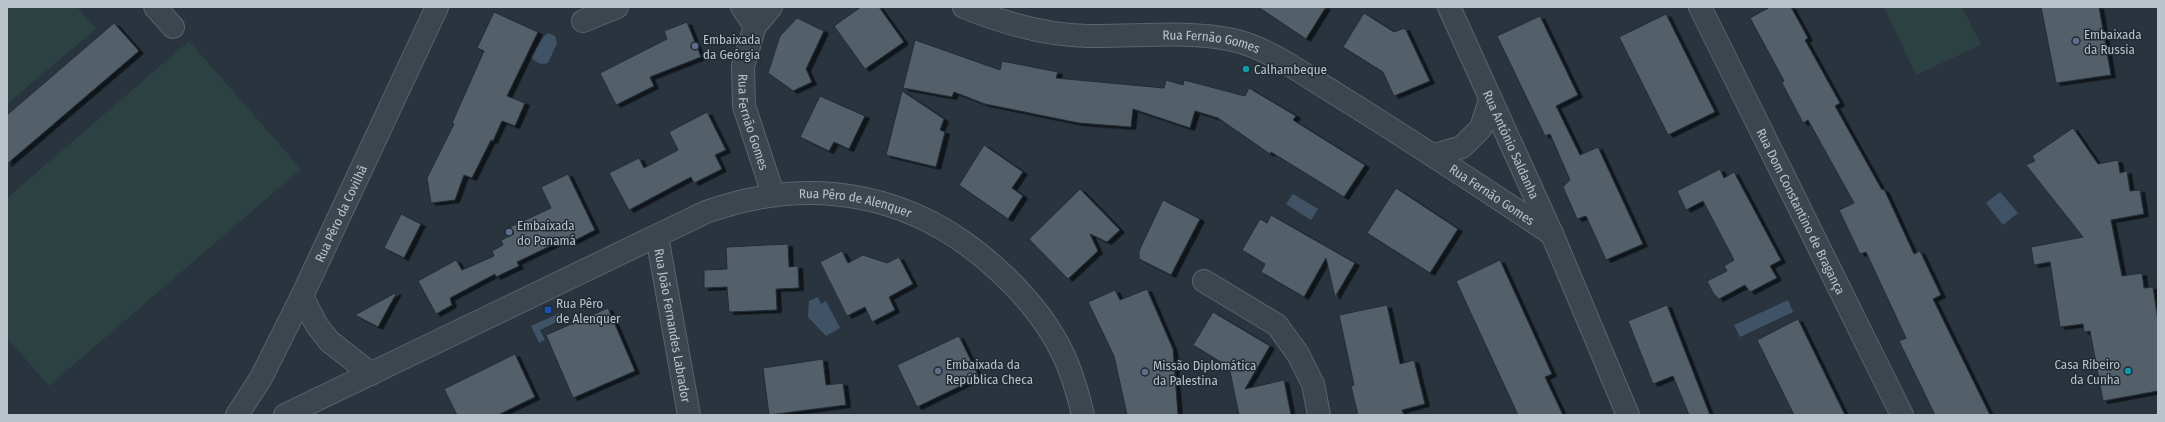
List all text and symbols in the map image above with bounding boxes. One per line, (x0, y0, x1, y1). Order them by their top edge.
street label: Rua Fernão Gomes (1162, 27, 1263, 56)
place label: Embaixada da Russia (2084, 27, 2142, 57)
place label: Embaixada da Geórgia (703, 32, 761, 62)
marker: Embaixada da Russia (2071, 36, 2081, 46)
marker: Embaixada da Geórgia (690, 41, 700, 51)
place label: Calhambeque (1254, 62, 1327, 77)
marker: Calhambeque (1241, 64, 1251, 74)
street label: Rua Fernão Gomes (736, 74, 772, 172)
street label: Rua António Saldanha (1480, 88, 1543, 201)
street label: Rua Dom Constantino de Bragança (1754, 126, 1848, 297)
street label: Rua Fernão Gomes (1447, 161, 1538, 228)
street label: Rua Pêro da Covilhã (311, 162, 370, 264)
street label: Rua Pêro de Alenquer (799, 186, 915, 220)
place label: Embaixada do Panamá (517, 218, 576, 248)
marker: Embaixada do Panamá (504, 227, 514, 237)
street label: Rua João Fernandes Labrador (652, 247, 694, 404)
place label: Rua Pêro de Alenquer (556, 296, 621, 326)
marker: Rua Pêro de Alenquer (543, 305, 553, 315)
place label: Embaixada da República Checa (946, 357, 1033, 387)
place label: Casa Ribeiro da Cunha (2054, 357, 2120, 387)
place label: Missão Diplomática da Palestina (1153, 358, 1256, 388)
marker: Embaixada da República Checa (933, 366, 943, 376)
marker: Casa Ribeiro da Cunha (2123, 366, 2133, 376)
marker: Missão Diplomática da Palestina (1140, 367, 1150, 377)

